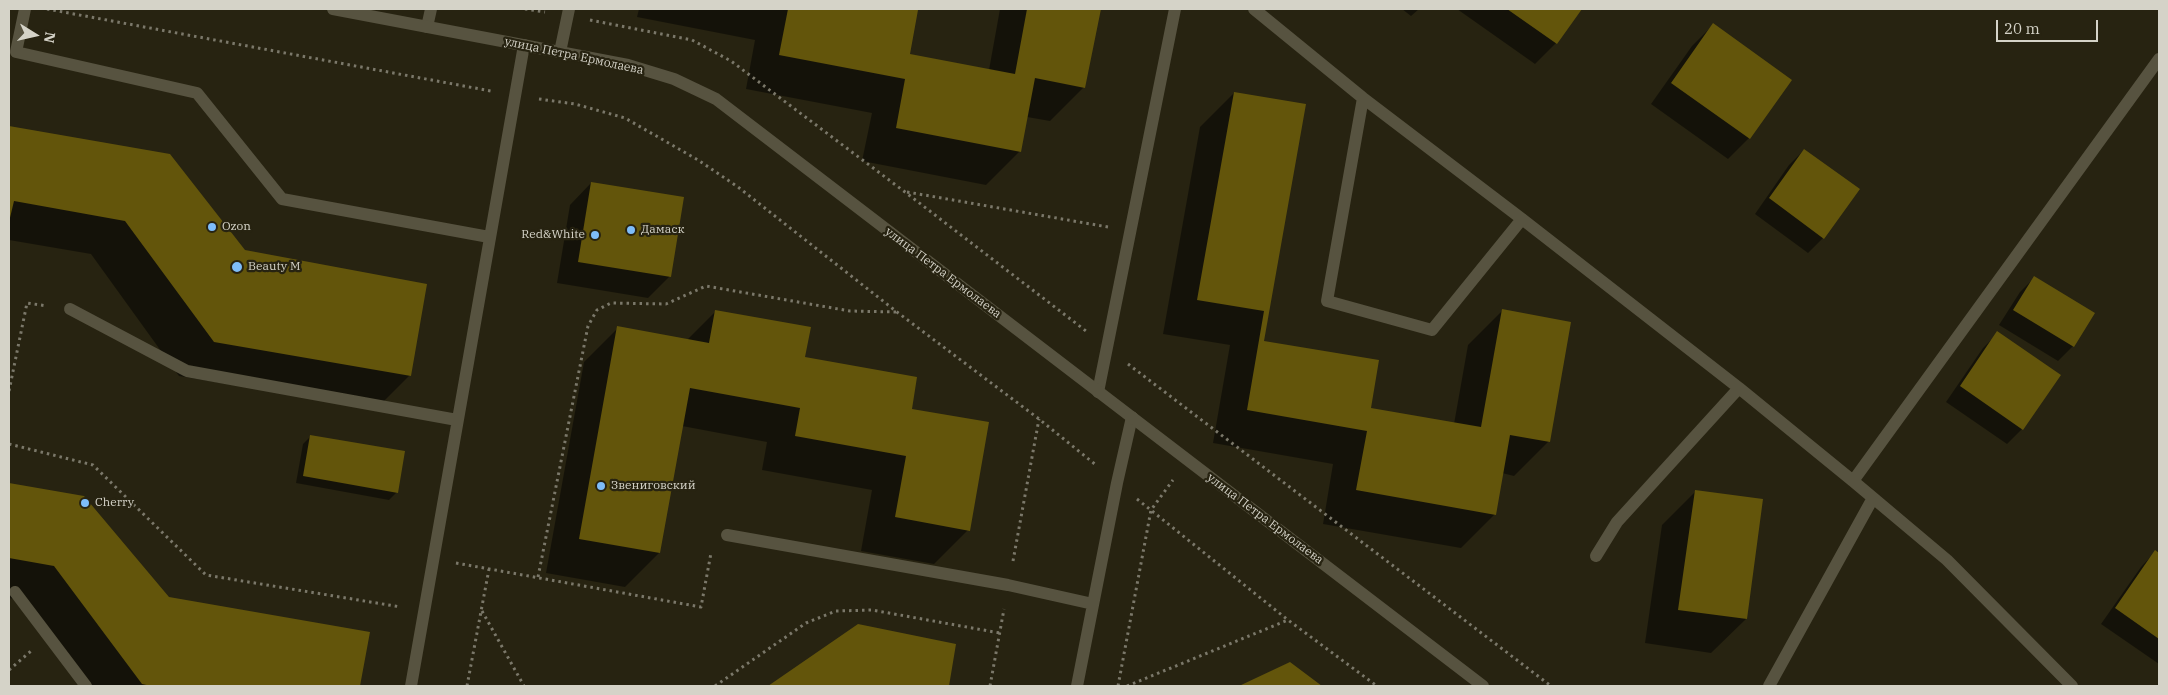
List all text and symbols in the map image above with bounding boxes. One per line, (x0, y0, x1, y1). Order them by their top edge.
north arrow (10, 10, 60, 60)
scale bar (1998, 10, 2100, 42)
text: 20 m (2004, 19, 2040, 38)
text: N (40, 31, 60, 45)
street label: улица Петра Ермолаева (503, 34, 645, 78)
place label: Ozon (222, 220, 251, 234)
marker: Ozon (206, 221, 218, 233)
place label: Дамаск (641, 223, 685, 237)
marker: Дамаск (625, 224, 637, 236)
street label: улица Петра Ермолаева (882, 225, 1004, 321)
place label: Red&White (521, 228, 585, 242)
marker: Red&White (589, 229, 601, 241)
marker: Beauty M (230, 260, 244, 274)
place label: Beauty M (248, 260, 300, 274)
street label: улица Петра Ермолаева (1204, 471, 1326, 567)
place label: Звениговский (611, 479, 696, 493)
marker: Звениговский (595, 480, 607, 492)
place label: Cherry (95, 496, 134, 510)
marker: Cherry (79, 497, 91, 509)

